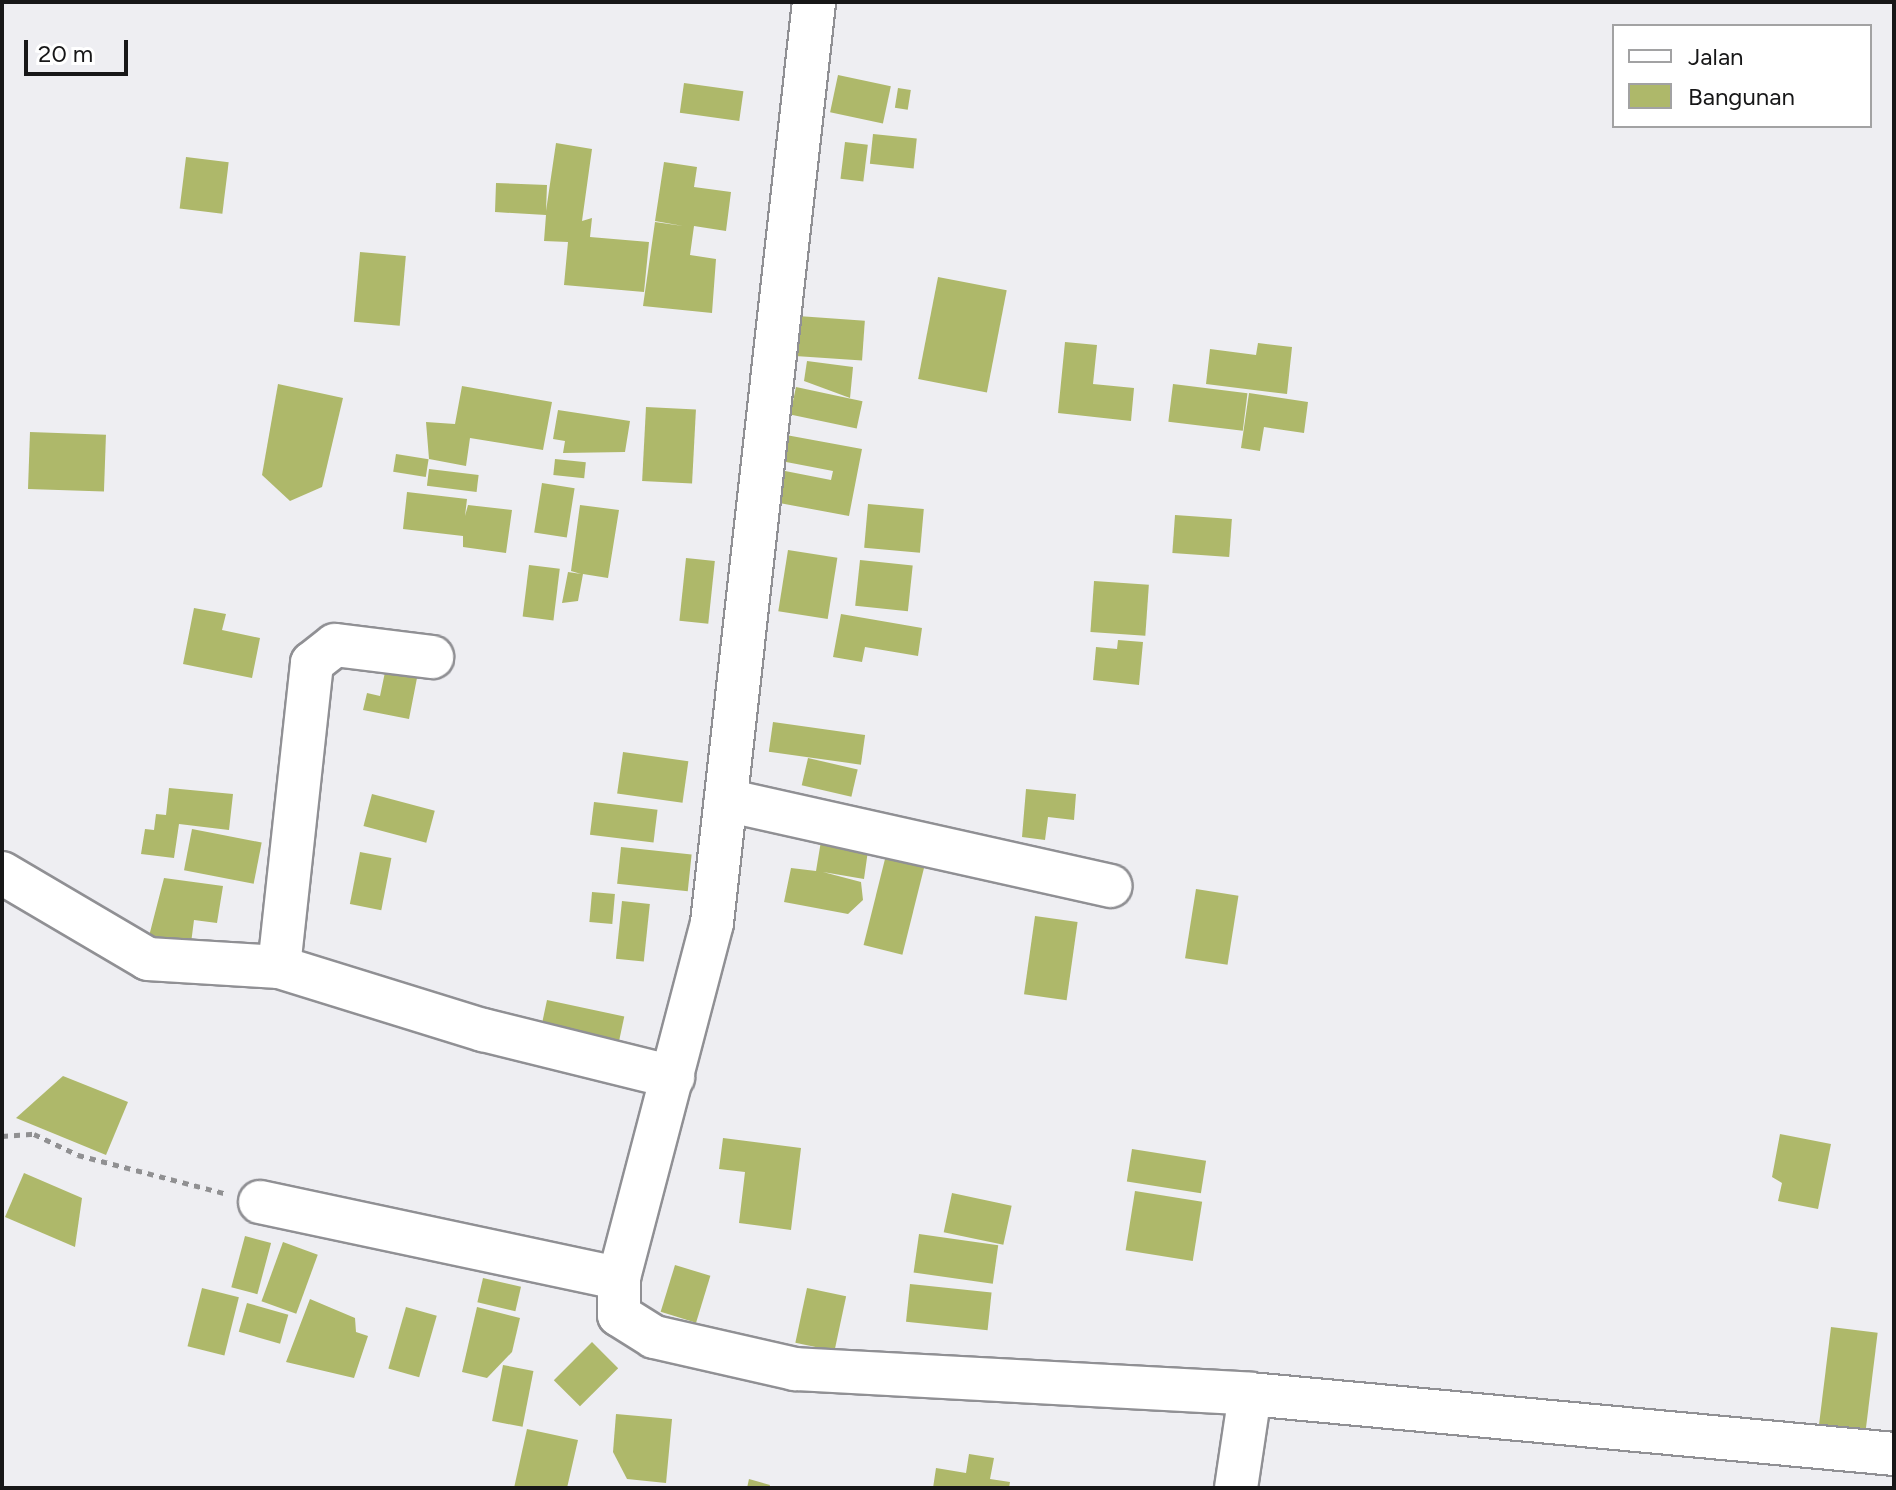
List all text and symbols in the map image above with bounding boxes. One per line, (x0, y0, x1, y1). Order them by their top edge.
scale bar (28, 24, 132, 74)
legend (1612, 24, 1872, 128)
text: 20 m (38, 39, 93, 68)
text: Jalan (1688, 42, 1744, 71)
text: Bangunan (1688, 82, 1795, 111)

